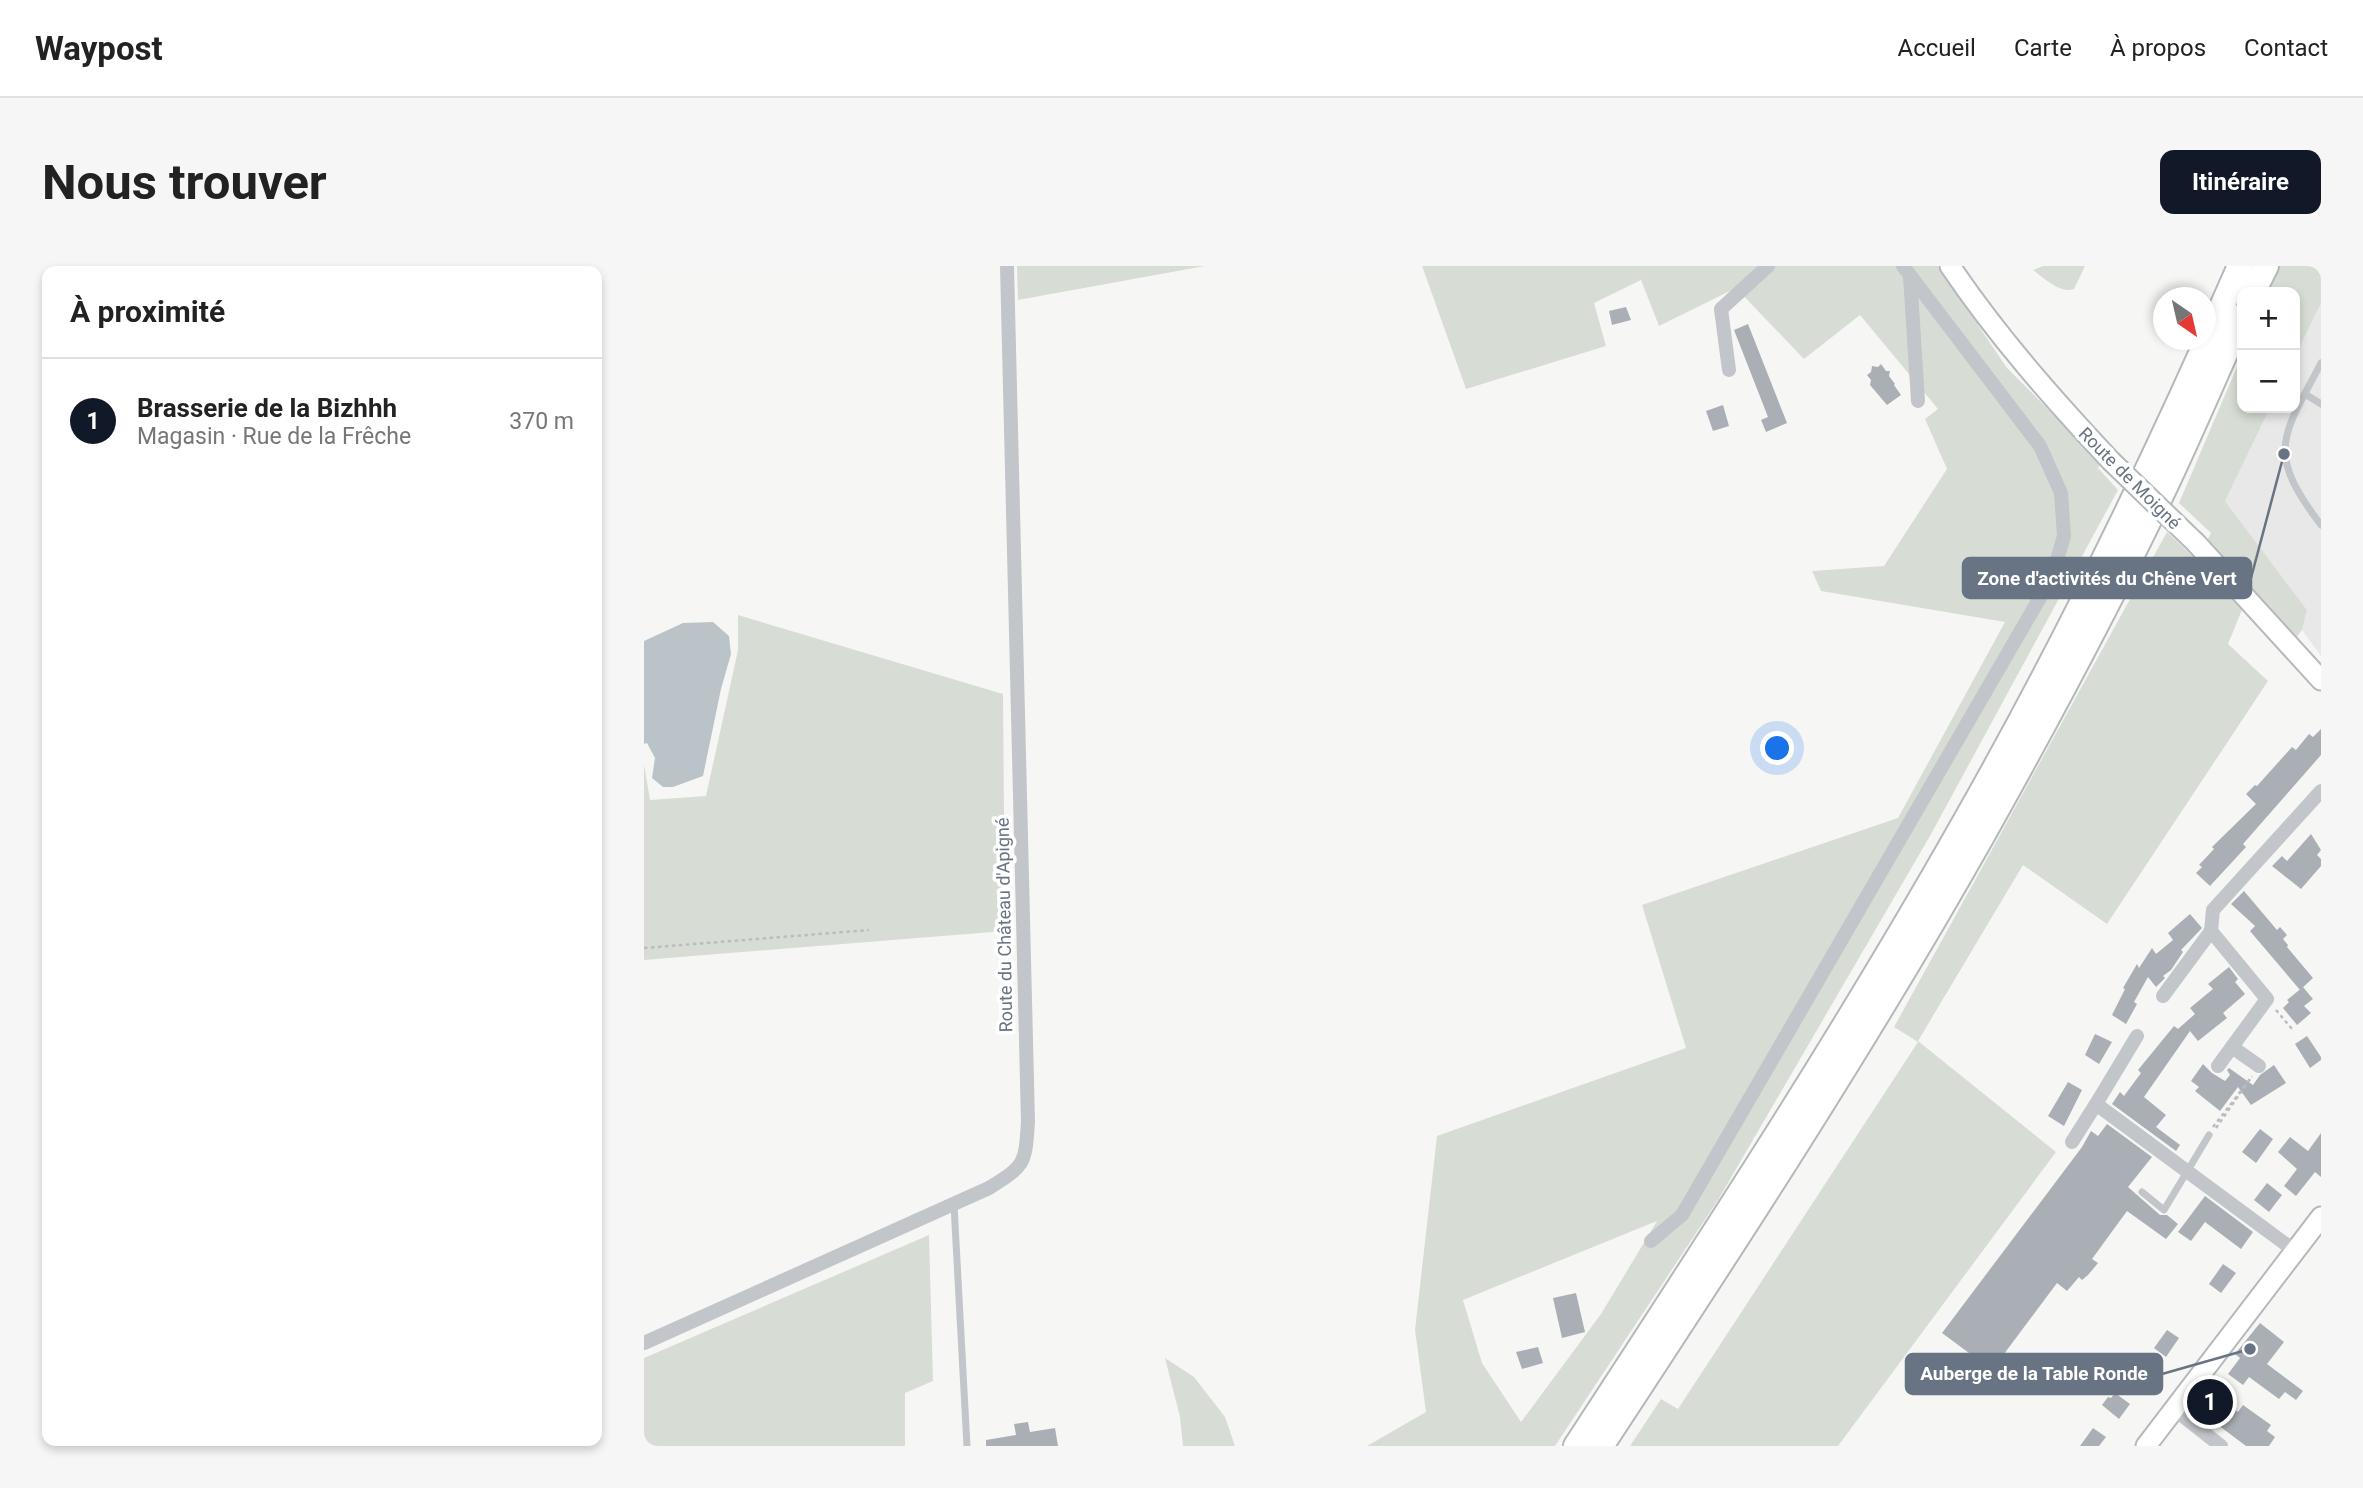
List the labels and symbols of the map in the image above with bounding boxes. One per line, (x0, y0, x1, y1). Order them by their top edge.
north arrow (2153, 287, 2216, 350)
street label: Route de Moigné (2075, 423, 2185, 533)
callout: Zone d'activités du Chêne Vert (1963, 558, 2251, 598)
text: Zone d'activités du Chêne Vert (1977, 567, 2237, 590)
your location (1760, 731, 1794, 765)
street label: Route du Château d'Apigné (992, 817, 1016, 1033)
callout: Auberge de la Table Ronde (1906, 1354, 2162, 1394)
text: Auberge de la Table Ronde (1920, 1362, 2148, 1385)
pin: 1 (2187, 1376, 2233, 1428)

